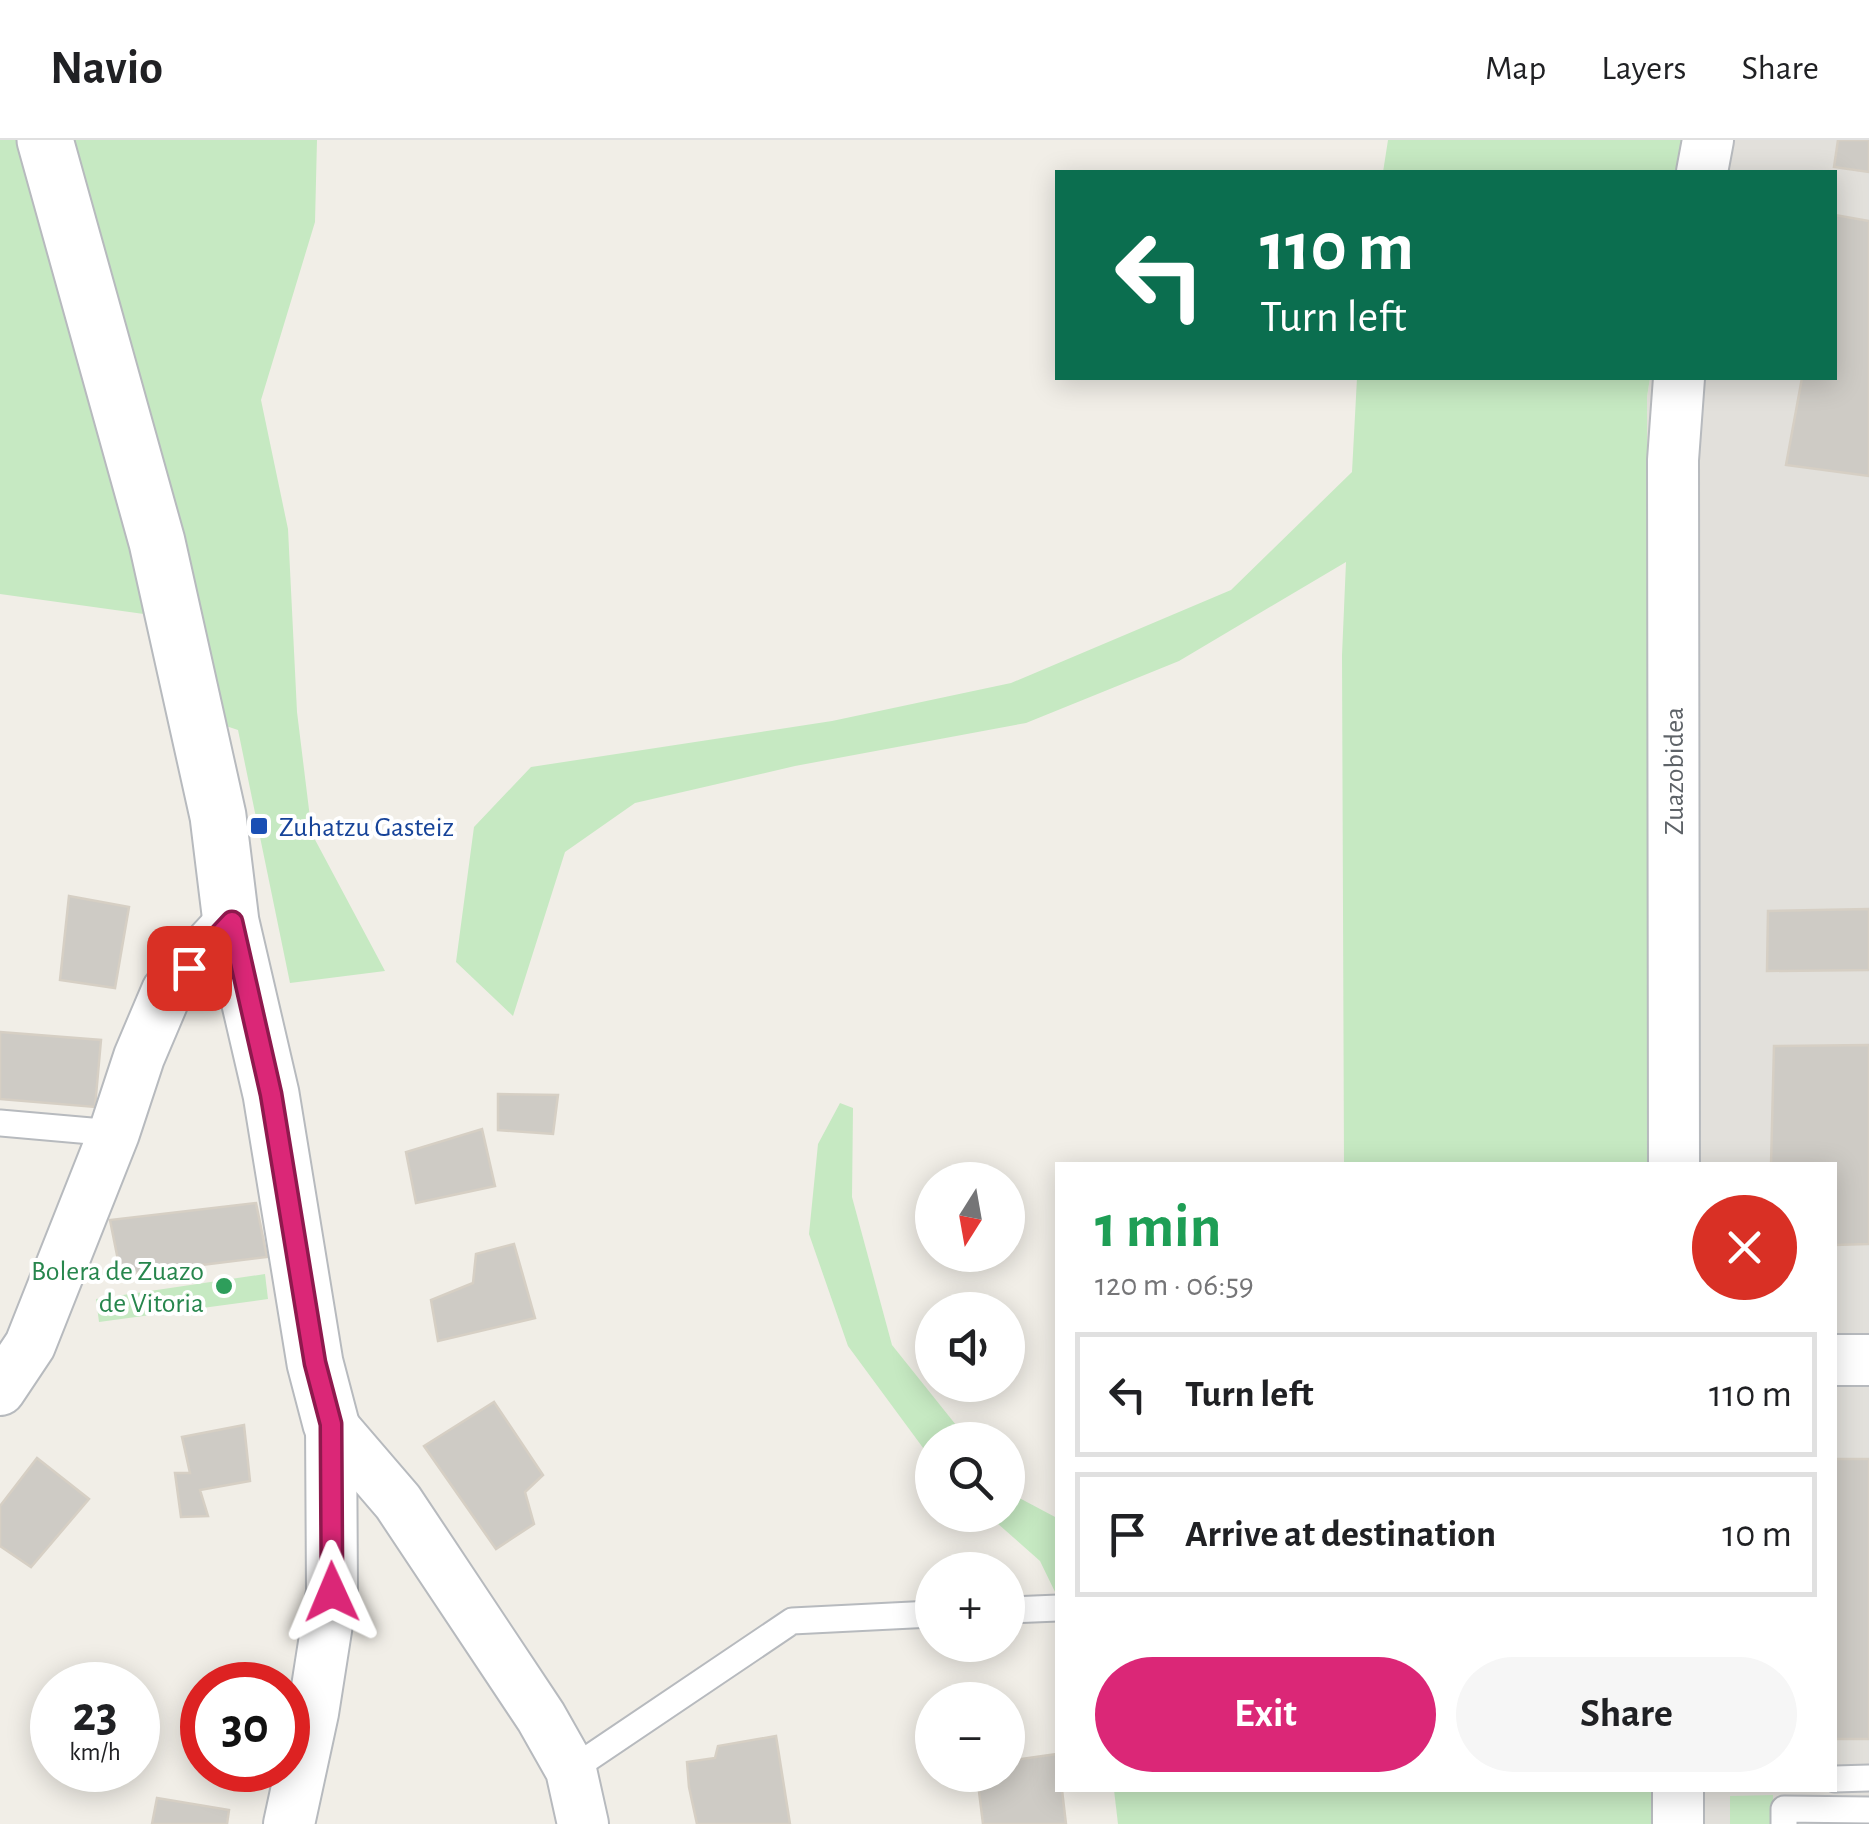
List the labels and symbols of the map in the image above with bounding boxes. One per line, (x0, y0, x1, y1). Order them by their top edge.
street label: Zuazobidea (1661, 707, 1689, 835)
place label: Zuhatzu Gasteiz (279, 814, 454, 842)
marker: Zuhatzu Gasteiz (248, 815, 270, 837)
pin (147, 926, 232, 1011)
north arrow (915, 1162, 1025, 1272)
place label: Bolera de Zuazo de Vitoria (31, 1258, 204, 1318)
marker: Bolera de Zuazo de Vitoria (213, 1275, 235, 1297)
position arrow (280, 1540, 384, 1644)
speed limit sign: 30 (180, 1662, 310, 1792)

